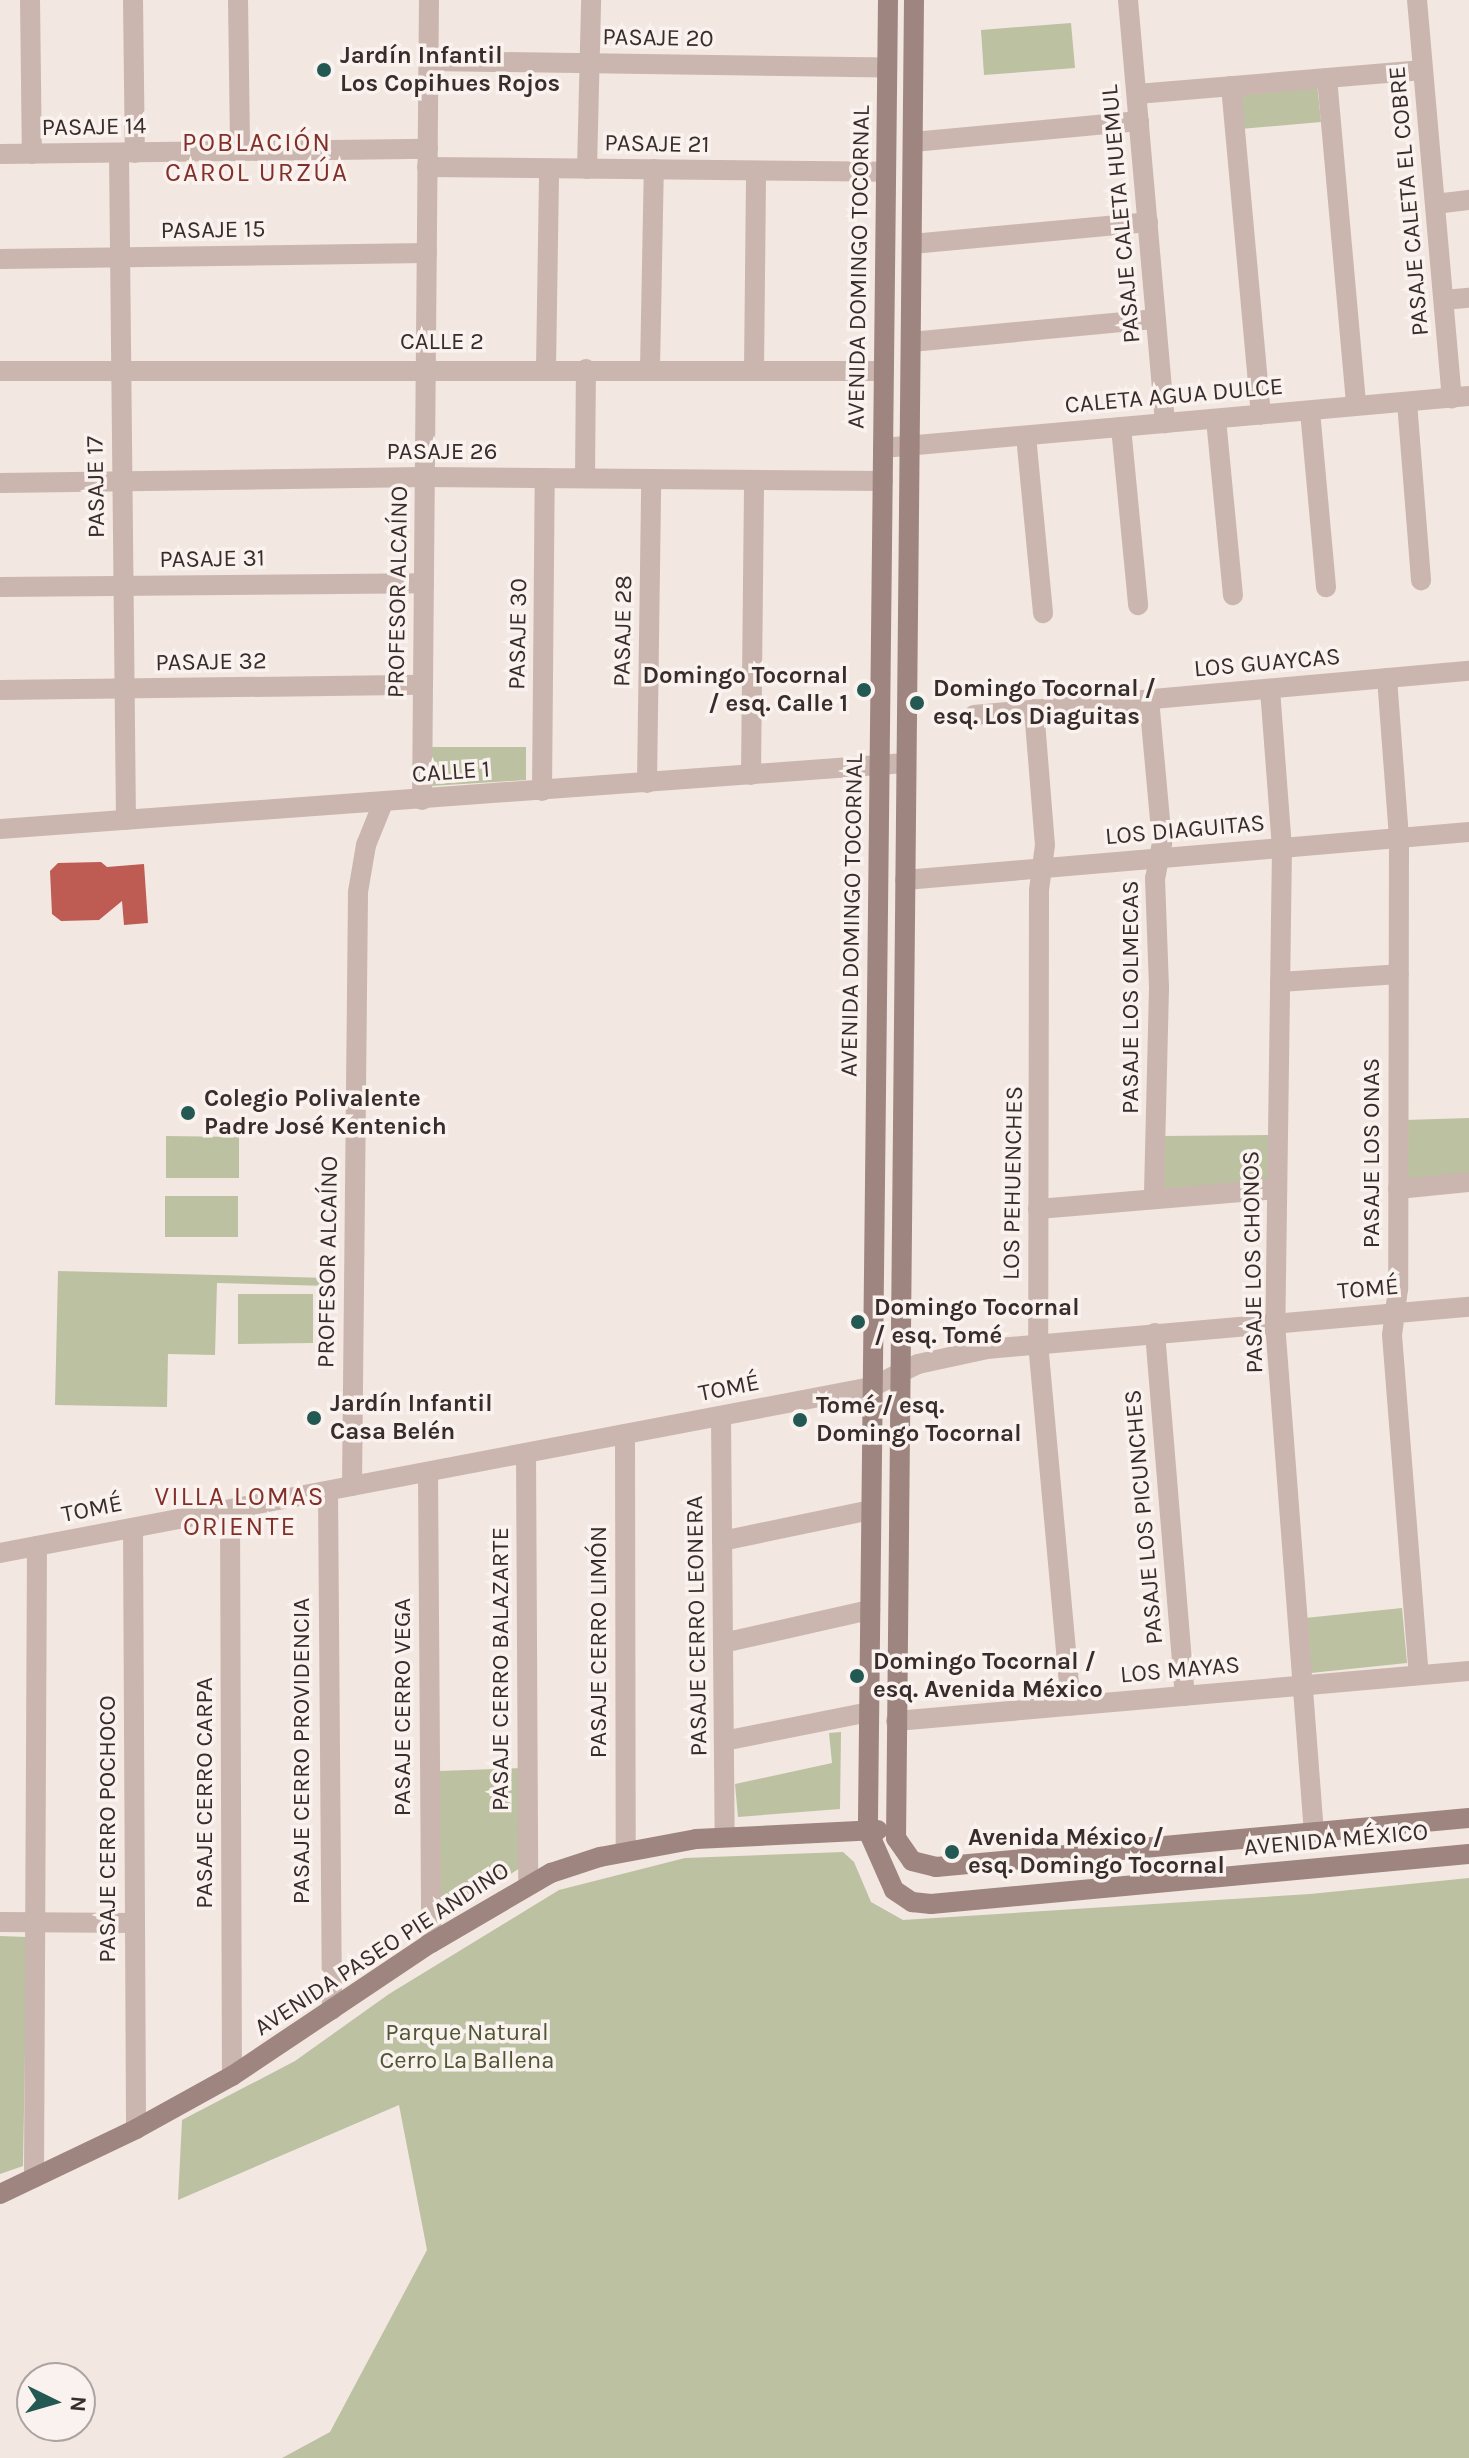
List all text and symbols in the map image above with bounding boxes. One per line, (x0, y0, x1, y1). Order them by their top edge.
street label: PASAJE 20 (602, 23, 714, 53)
place label: Jardín Infantil Los Copihues Rojos (340, 42, 560, 98)
marker: Jardín Infantil Los Copihues Rojos (315, 61, 333, 79)
street label: PASAJE CALETA EL COBRE (1383, 65, 1435, 337)
street label: PASAJE CALETA HUEMUL (1095, 84, 1147, 344)
street label: AVENIDA DOMINGO TOCORNAL (842, 105, 876, 429)
street label: PASAJE 14 (41, 112, 147, 142)
district label: POBLACIÓN CAROL URZÚA (165, 127, 349, 188)
street label: PASAJE 21 (604, 129, 710, 159)
street label: PASAJE 15 (160, 215, 266, 245)
street label: CALLE 2 (400, 328, 484, 356)
street label: CALETA AGUA DULCE (1064, 372, 1284, 420)
street label: PASAJE 17 (81, 436, 111, 538)
street label: PASAJE 26 (387, 438, 497, 466)
street label: PROFESOR ALCAÍNO (382, 486, 414, 698)
street label: PASAJE 31 (159, 544, 265, 574)
street label: PASAJE 28 (608, 575, 638, 687)
street label: PASAJE 30 (503, 578, 533, 690)
street label: LOS GUAYCAS (1193, 642, 1341, 684)
street label: PASAJE 32 (155, 647, 267, 677)
place label: Domingo Tocornal / esq. Calle 1 (643, 662, 848, 718)
place label: Domingo Tocornal / esq. Los Diaguitas (933, 675, 1156, 731)
marker: Domingo Tocornal / esq. Calle 1 (855, 681, 873, 699)
marker: Domingo Tocornal / esq. Los Diaguitas (908, 694, 926, 712)
street label: AVENIDA DOMINGO TOCORNAL (835, 753, 869, 1077)
street label: CALLE 1 (411, 755, 491, 789)
street label: LOS DIAGUITAS (1104, 809, 1266, 851)
street label: PASAJE LOS OLMECAS (1117, 880, 1145, 1114)
street label: PASAJE LOS ONAS (1358, 1058, 1386, 1248)
place label: Colegio Polivalente Padre José Kentenich (204, 1085, 447, 1141)
street label: LOS PEHUENCHES (997, 1086, 1029, 1280)
marker: Colegio Polivalente Padre José Kentenich (179, 1104, 197, 1122)
street label: PASAJE LOS CHONOS (1237, 1150, 1269, 1374)
street label: PROFESOR ALCAÍNO (312, 1156, 344, 1368)
street label: TOMÉ (1336, 1272, 1400, 1306)
place label: Domingo Tocornal / esq. Tomé (874, 1294, 1079, 1350)
marker: Domingo Tocornal / esq. Tomé (849, 1313, 867, 1331)
street label: TOMÉ (696, 1368, 762, 1408)
street label: PASAJE LOS PICUNCHES (1119, 1388, 1169, 1646)
place label: Jardín Infantil Casa Belén (330, 1390, 492, 1446)
place label: Tomé / esq. Domingo Tocornal (816, 1392, 1021, 1448)
marker: Jardín Infantil Casa Belén (305, 1409, 323, 1427)
marker: Tomé / esq. Domingo Tocornal (791, 1411, 809, 1429)
district label: VILLA LOMAS ORIENTE (155, 1481, 325, 1542)
street label: TOMÉ (59, 1489, 125, 1529)
street label: PASAJE CERRO LEONERA (680, 1495, 714, 1757)
street label: PASAJE CERRO LIMÓN (585, 1526, 613, 1758)
street label: PASAJE CERRO BALAZARTE (487, 1527, 515, 1811)
street label: PASAJE CERRO PROVIDENCIA (288, 1598, 316, 1904)
street label: PASAJE CERRO VEGA (389, 1598, 417, 1816)
place label: Domingo Tocornal / esq. Avenida México (873, 1648, 1103, 1704)
street label: LOS MAYAS (1119, 1650, 1241, 1690)
marker: Domingo Tocornal / esq. Avenida México (848, 1667, 866, 1685)
street label: PASAJE CERRO CARPA (191, 1677, 219, 1909)
street label: PASAJE CERRO POCHOCO (94, 1695, 122, 1963)
street label: AVENIDA MÉXICO (1243, 1818, 1429, 1862)
place label: Avenida México / esq. Domingo Tocornal (968, 1824, 1225, 1880)
marker: Avenida México / esq. Domingo Tocornal (943, 1843, 961, 1861)
street label: AVENIDA PASEO PIE ANDINO (249, 1856, 515, 2042)
park label: Parque Natural Cerro La Ballena (380, 2019, 554, 2075)
north arrow (16, 2362, 96, 2442)
text: N (64, 2395, 92, 2413)

